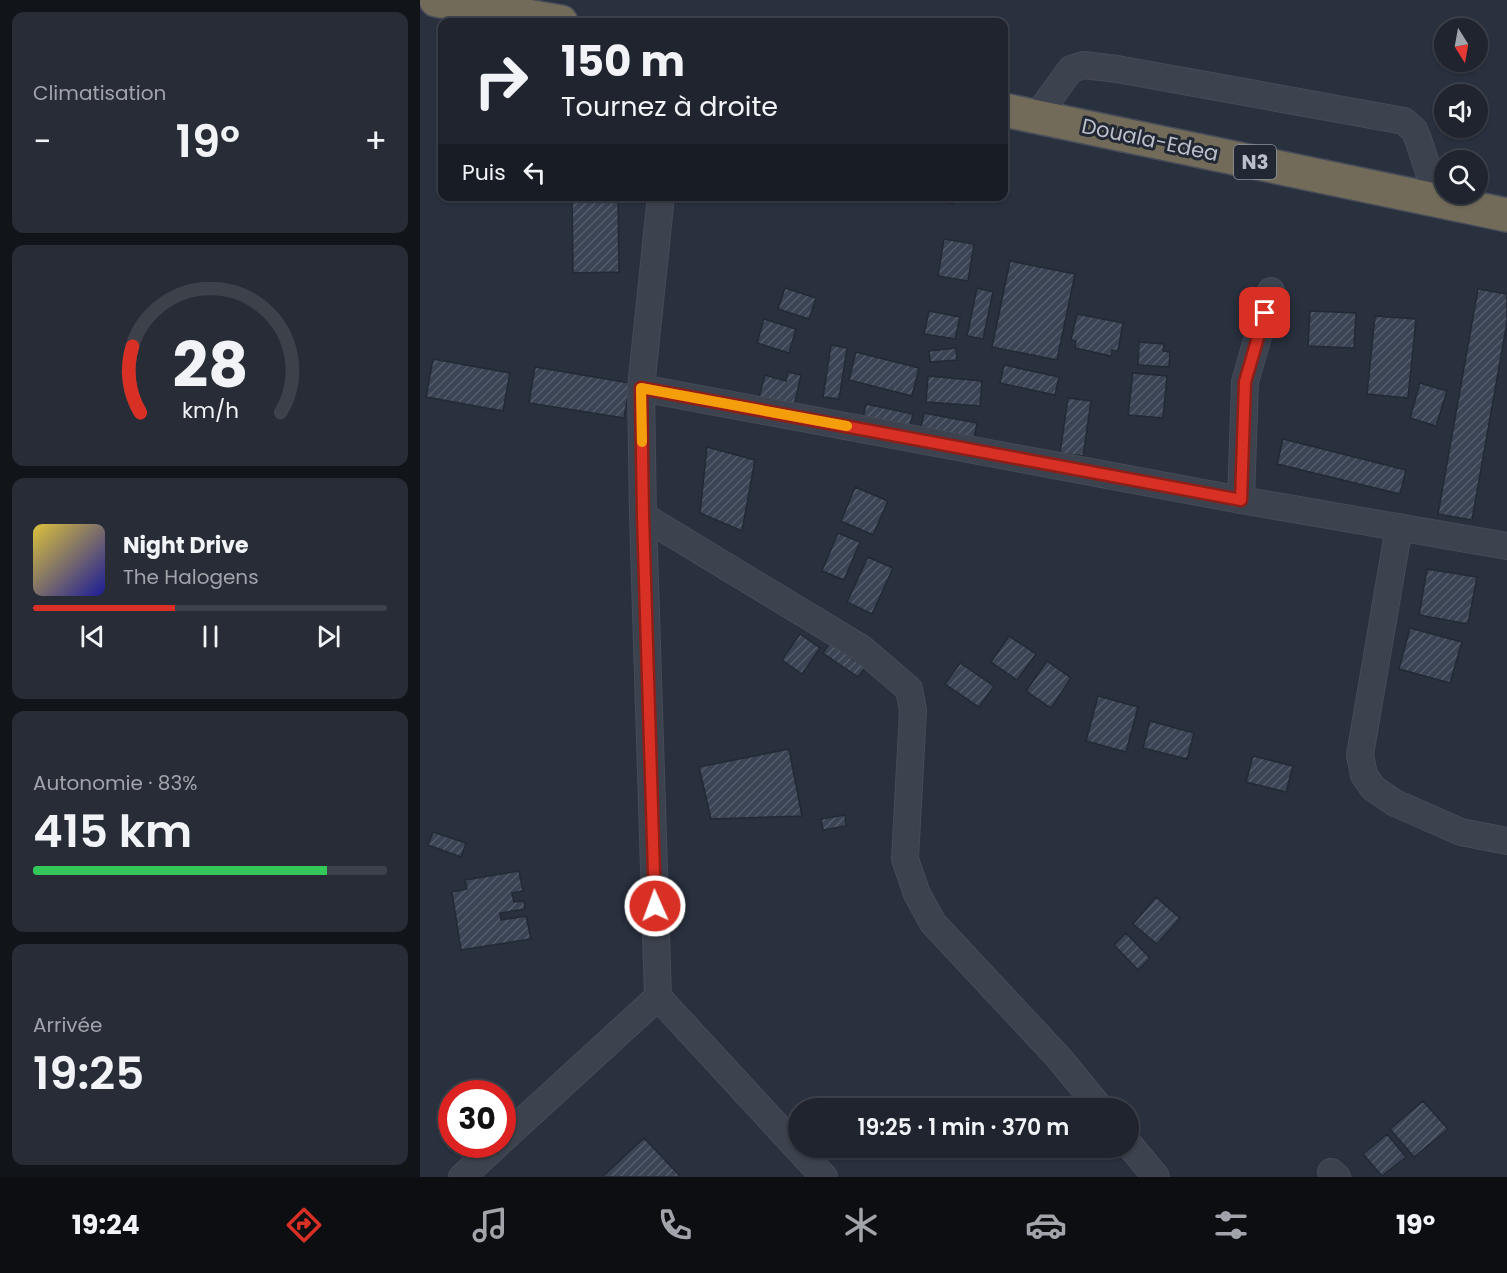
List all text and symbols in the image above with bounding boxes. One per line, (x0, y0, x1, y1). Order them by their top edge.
north arrow (1434, 18, 1488, 72)
map controls (1434, 18, 1488, 204)
text: 150 m (561, 32, 685, 91)
icon: right (462, 42, 540, 120)
text: Climatisation (33, 79, 166, 107)
button: sound (1434, 84, 1488, 138)
text: Tournez à droite (561, 88, 778, 125)
text: 19° (176, 110, 240, 173)
street label: Douala-Edea (1079, 111, 1221, 168)
text: − (33, 118, 51, 165)
text: + (364, 118, 387, 165)
road number: N3 (1234, 145, 1276, 179)
button: search (1434, 150, 1488, 204)
icon: left (518, 156, 551, 189)
text: Puis (462, 157, 506, 188)
pin (1239, 287, 1290, 338)
icon: arrive (1248, 296, 1281, 329)
text: 28 (172, 321, 248, 409)
text: km/h (181, 395, 239, 426)
text: Night Drive (123, 530, 249, 561)
text: The Halogens (123, 563, 259, 591)
icon: previous (76, 620, 109, 653)
icon: pause (194, 620, 227, 653)
icon: next (312, 620, 345, 653)
text: Autonomie · 83% (33, 769, 197, 797)
text: 415 km (33, 800, 192, 863)
position arrow (623, 874, 687, 938)
text: Arrivée (33, 1011, 102, 1039)
text: 19:25 (33, 1042, 144, 1105)
speed limit sign: 30 (438, 1080, 516, 1158)
text: 19:25 · 1 min · 370 m (858, 1112, 1069, 1143)
icon: directions (283, 1204, 325, 1246)
icon: music (469, 1204, 511, 1246)
icon: phone (654, 1204, 696, 1246)
icon: climate (840, 1204, 882, 1246)
icon: car (1025, 1204, 1067, 1246)
icon: filters (1210, 1204, 1252, 1246)
text: 19:24 (72, 1206, 140, 1243)
text: 19° (1396, 1206, 1435, 1243)

